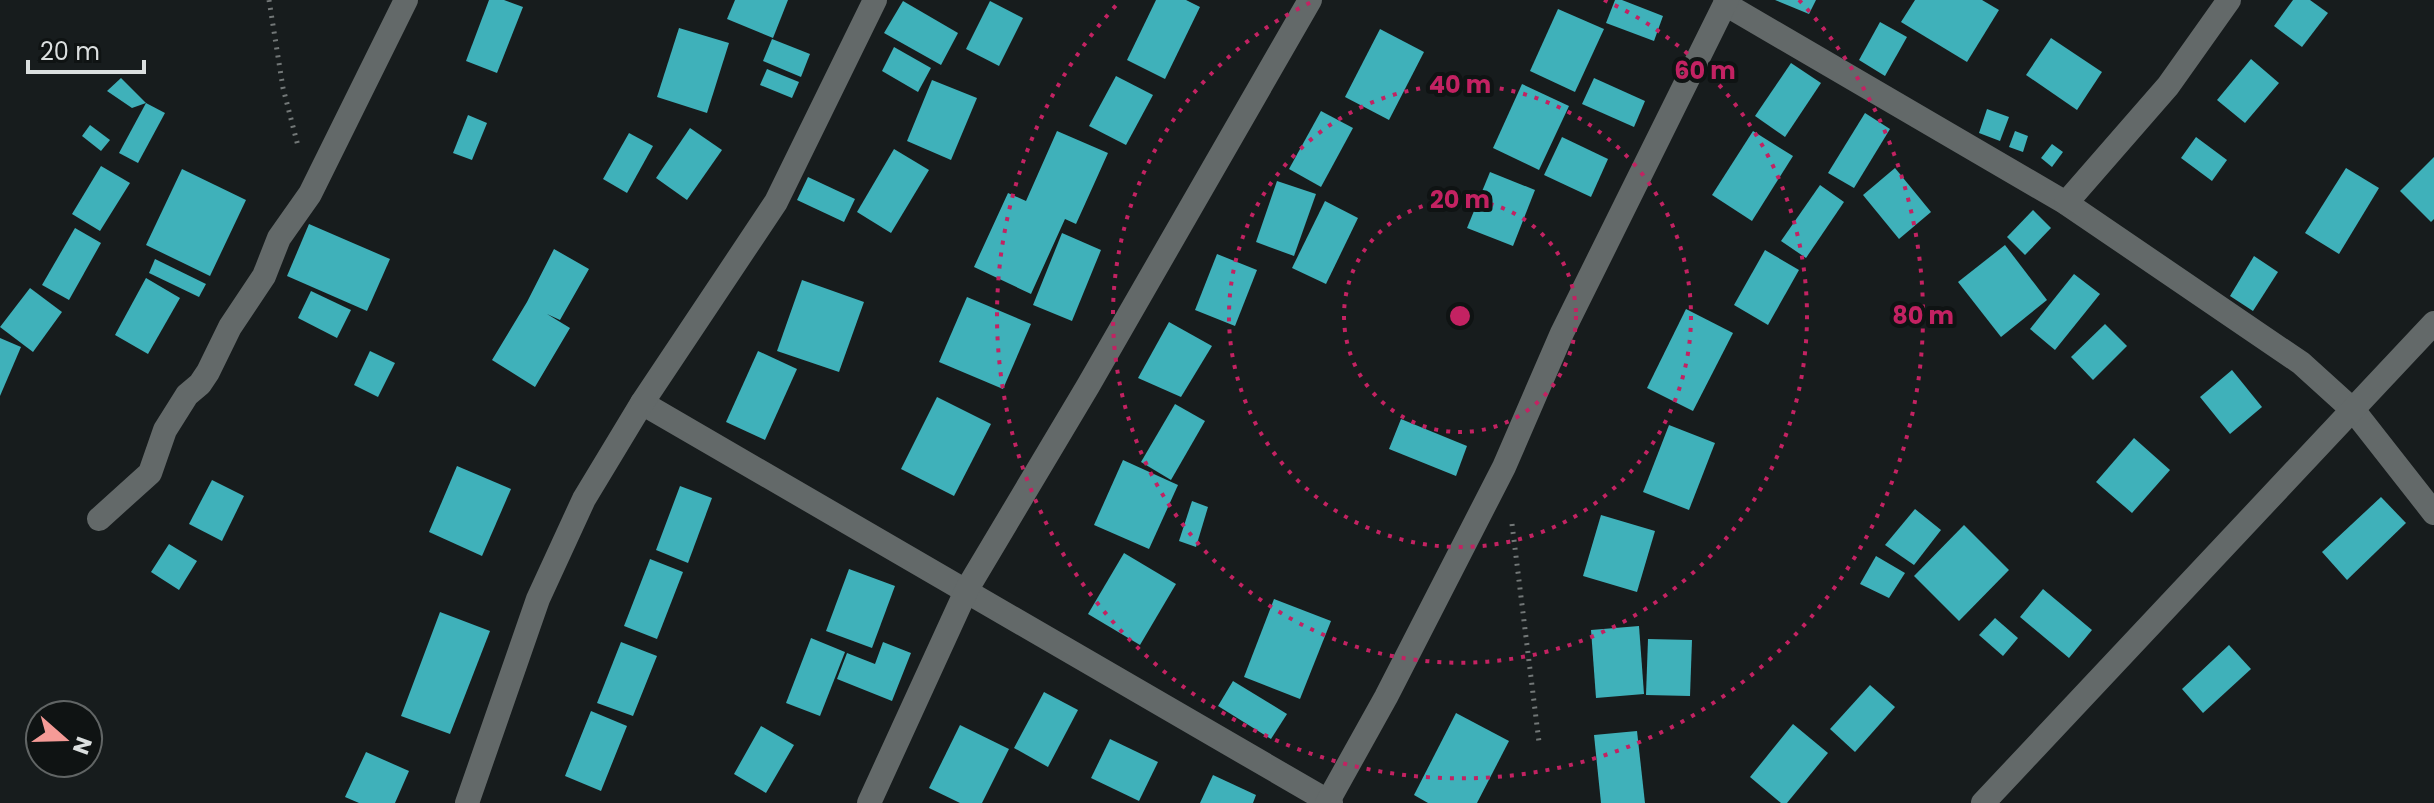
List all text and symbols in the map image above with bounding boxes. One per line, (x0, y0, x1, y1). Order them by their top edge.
scale bar (28, 24, 144, 74)
text: 20 m (40, 35, 100, 68)
text: 60 m (1674, 54, 1736, 87)
text: 40 m (1429, 68, 1491, 101)
text: 20 m (1430, 183, 1490, 216)
text: 80 m (1892, 299, 1954, 332)
centre of rings (1446, 302, 1474, 330)
north arrow (24, 699, 104, 779)
text: N (65, 733, 100, 759)

